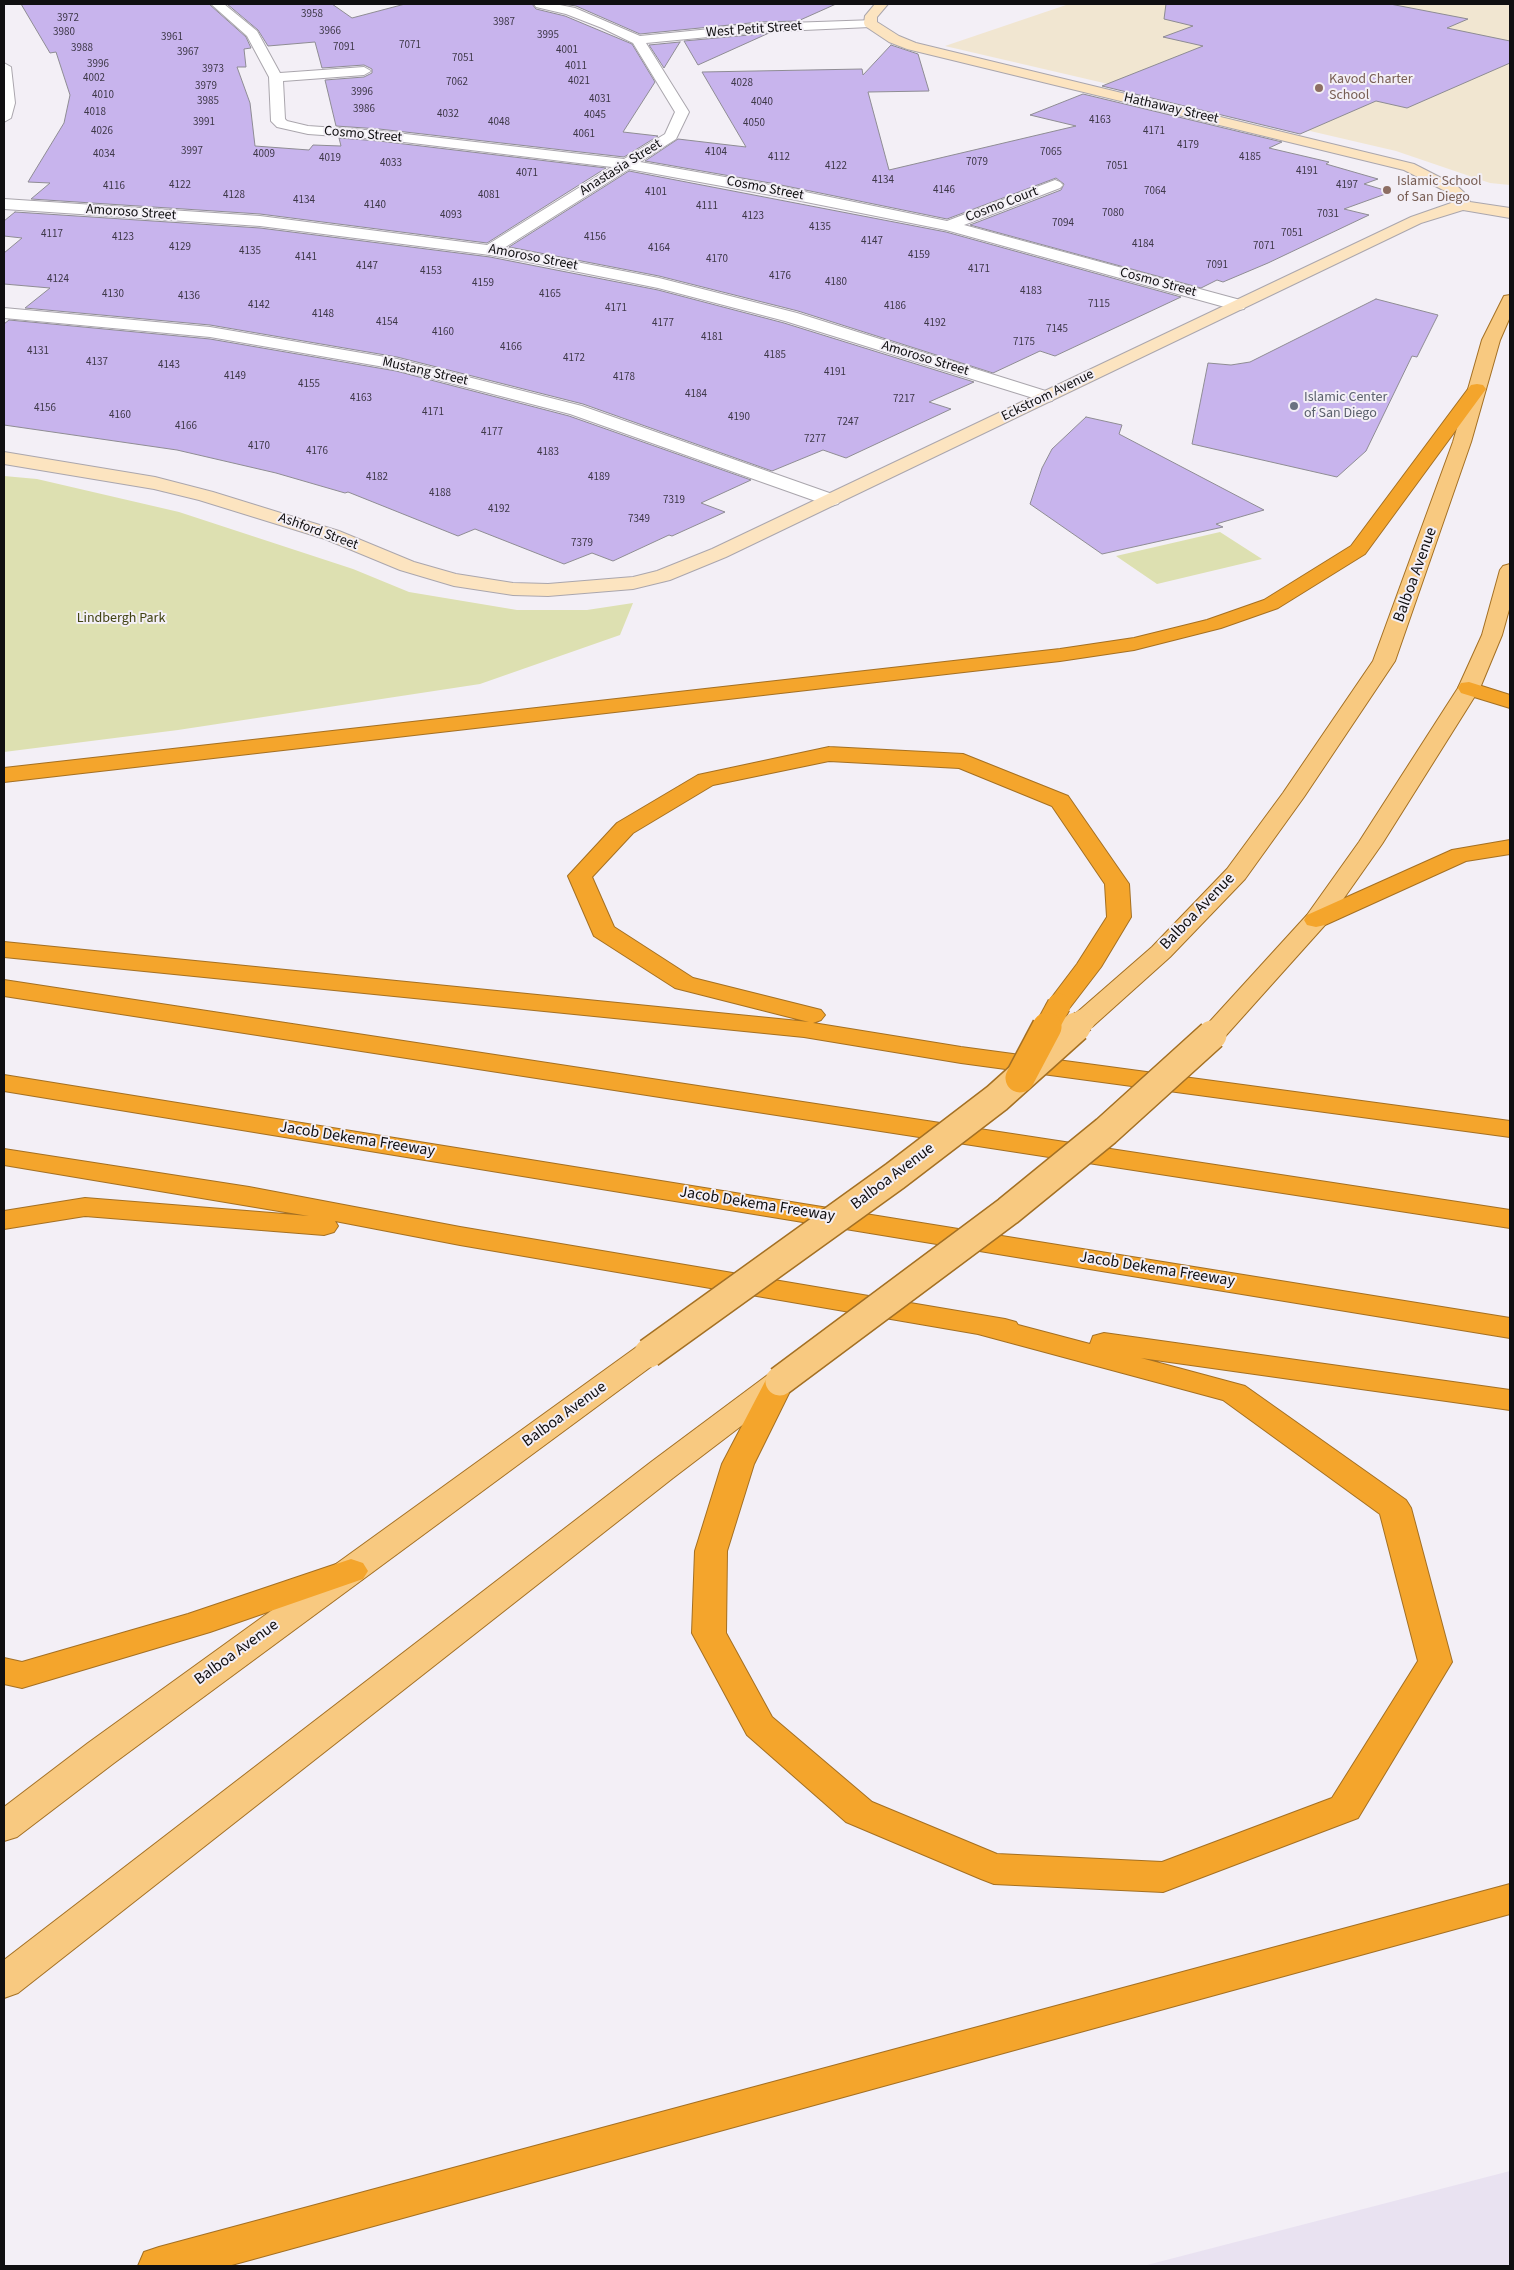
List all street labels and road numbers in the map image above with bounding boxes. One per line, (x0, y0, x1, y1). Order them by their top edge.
street label: West Petit Street (705, 18, 803, 42)
street label: Hathaway Street (1122, 90, 1220, 128)
street label: Cosmo Street (323, 123, 403, 147)
street label: Anastasia Street (577, 136, 665, 200)
street label: Cosmo Street (725, 173, 805, 205)
street label: Cosmo Court (963, 184, 1041, 226)
street label: Amoroso Street (85, 201, 177, 225)
street label: Amoroso Street (487, 241, 579, 275)
street label: Cosmo Street (1118, 265, 1198, 301)
street label: Amoroso Street (879, 338, 971, 380)
street label: Mustang Street (381, 354, 469, 390)
street label: Eckstrom Avenue (999, 366, 1097, 426)
street label: Ashford Street (276, 510, 360, 554)
street label: Balboa Avenue (1390, 525, 1442, 625)
street label: Balboa Avenue (1157, 870, 1239, 954)
street label: Jacob Dekema Freeway (278, 1118, 436, 1162)
street label: Balboa Avenue (848, 1139, 938, 1215)
street label: Jacob Dekema Freeway (678, 1183, 836, 1227)
street label: Jacob Dekema Freeway (1078, 1248, 1236, 1292)
street label: Balboa Avenue (519, 1378, 611, 1452)
street label: Balboa Avenue (191, 1616, 283, 1690)

